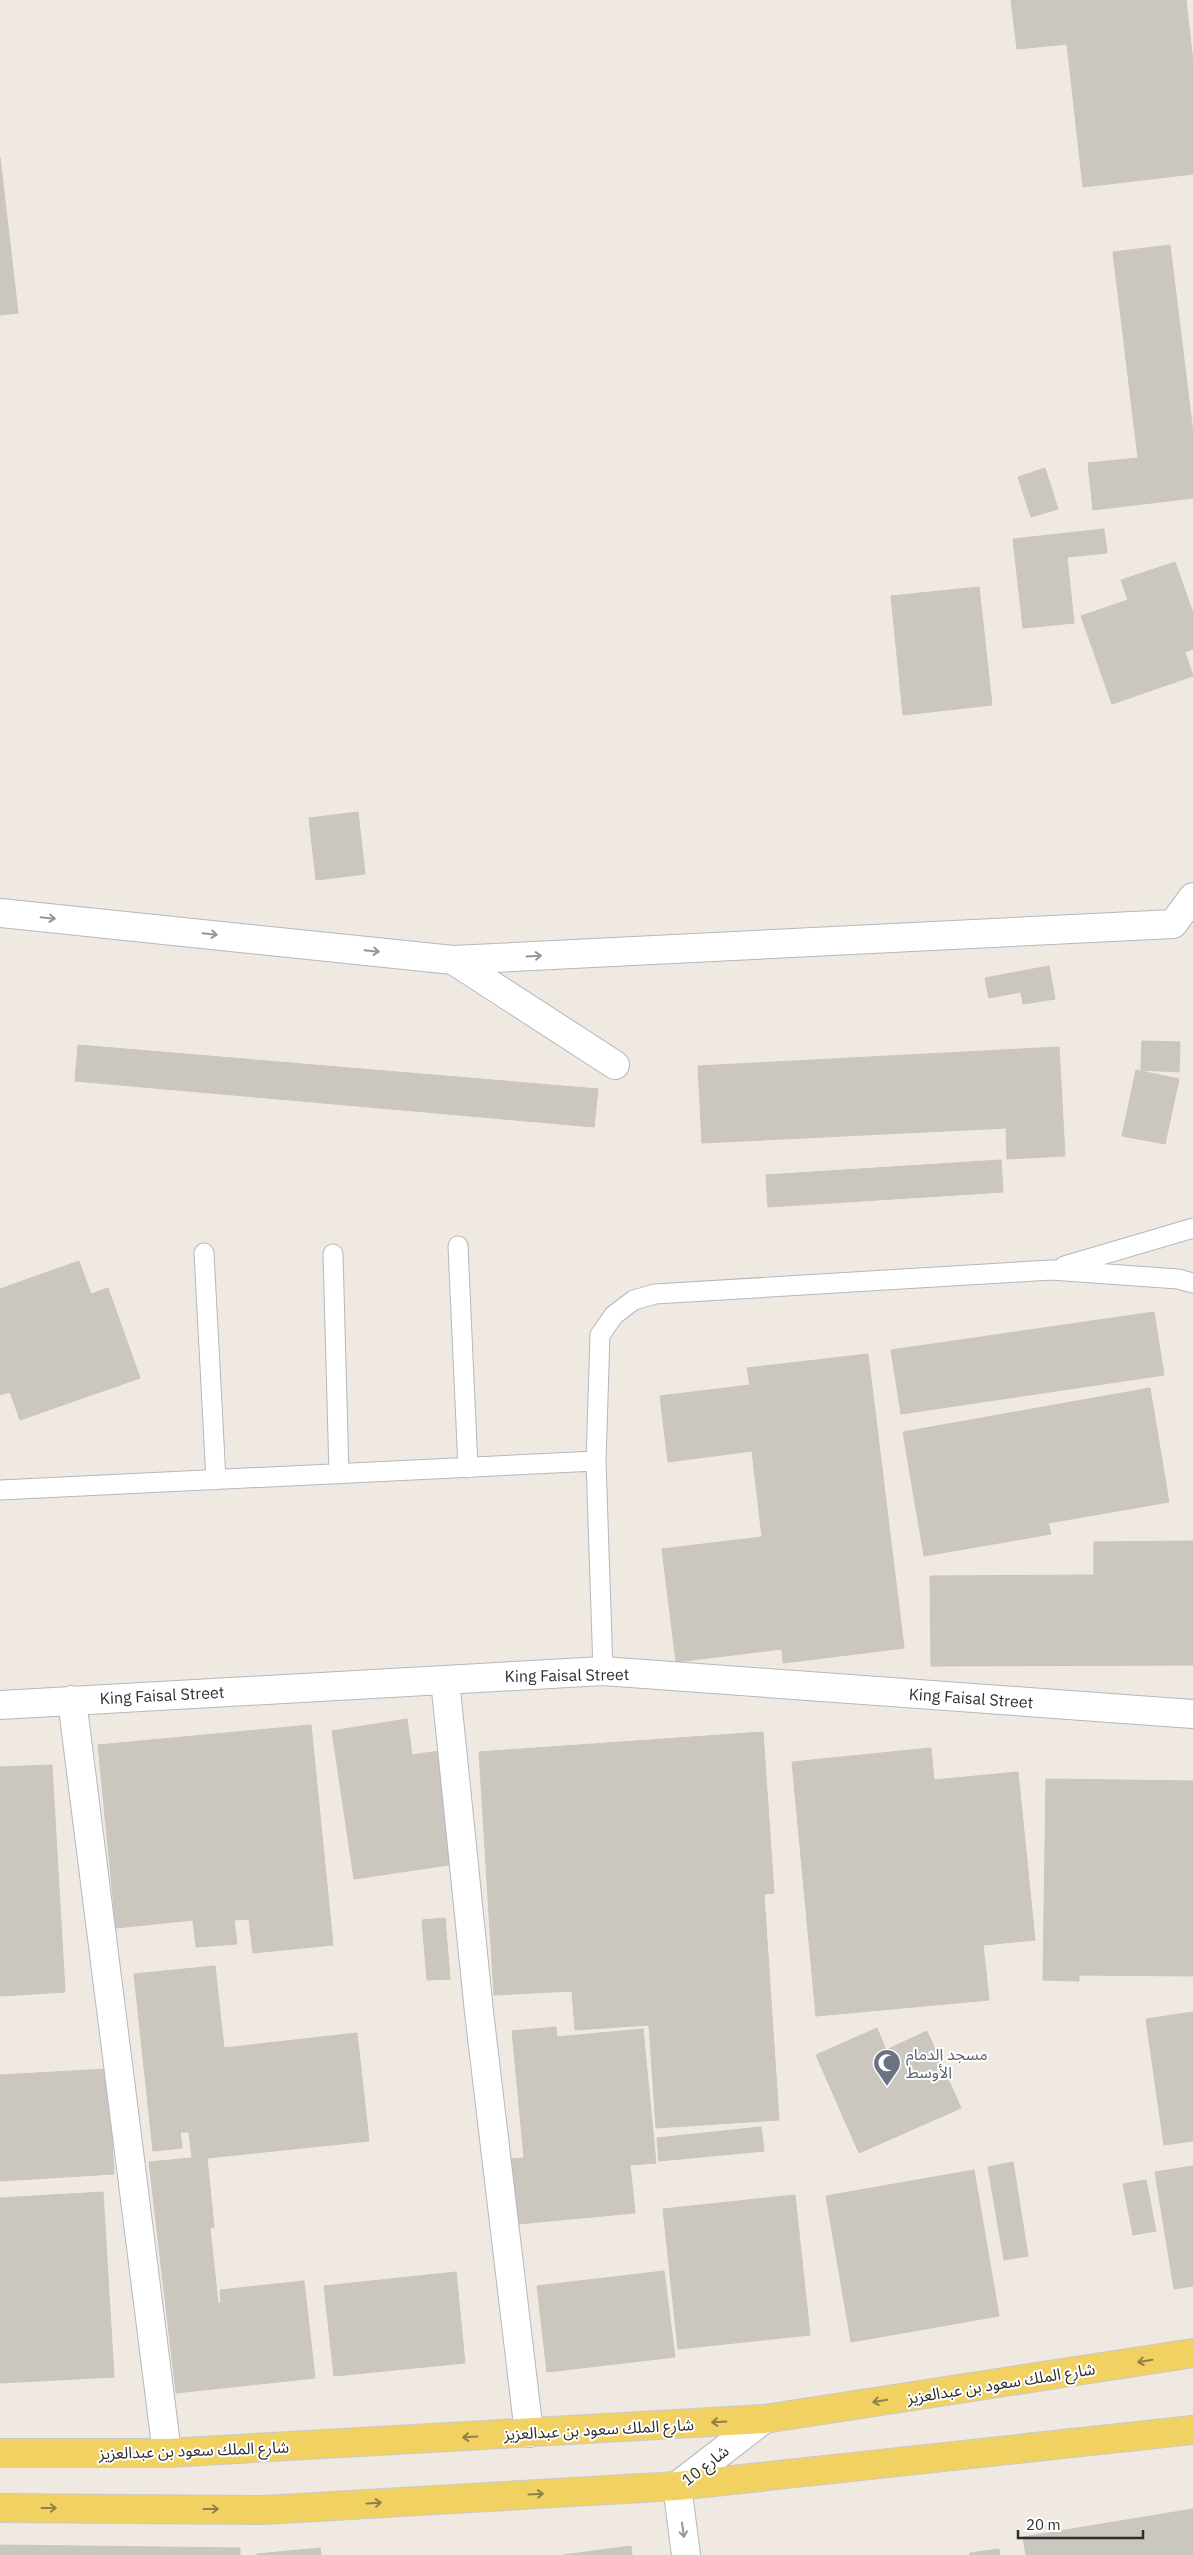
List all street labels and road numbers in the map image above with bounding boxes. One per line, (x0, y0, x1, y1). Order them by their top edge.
street label: King Faisal Street (505, 1664, 629, 1686)
street label: King Faisal Street (99, 1682, 225, 1708)
street label: King Faisal Street (908, 1684, 1034, 1712)
street label: شارع الملك سعود بن عبدالعزيز (904, 2358, 1097, 2411)
street label: شارع الملك سعود بن عبدالعزيز (502, 2414, 695, 2447)
street label: شارع الملك سعود بن عبدالعزيز (97, 2437, 290, 2466)
street label: شارع 10 (677, 2440, 734, 2492)

